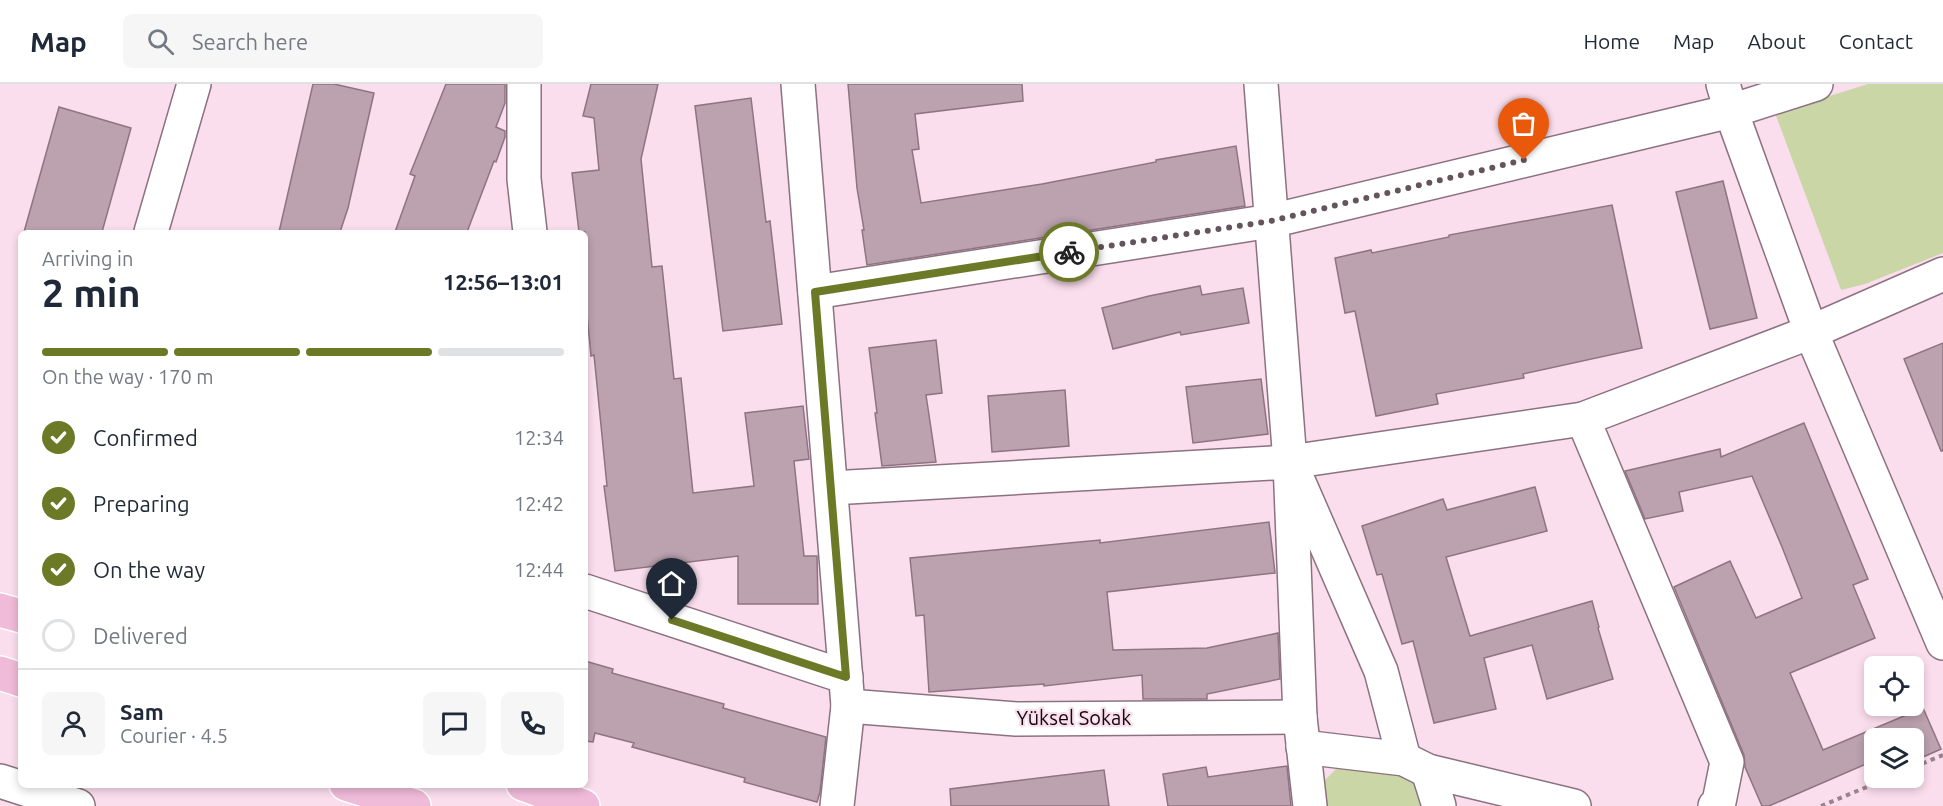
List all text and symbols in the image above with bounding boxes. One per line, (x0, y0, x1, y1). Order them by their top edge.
search box (123, 14, 543, 68)
icon: search (144, 25, 177, 58)
text: Map (30, 26, 87, 57)
text: Search here (192, 29, 308, 54)
text: Home (1583, 29, 1640, 53)
text: Map (1673, 29, 1714, 53)
text: About (1747, 29, 1806, 53)
text: Contact (1839, 29, 1913, 53)
pin (1498, 98, 1549, 160)
icon: bag (1507, 107, 1540, 140)
courier (1039, 222, 1099, 282)
icon: bike (1053, 236, 1086, 269)
text: Arriving in (42, 247, 133, 270)
text: 12:56–13:01 (443, 269, 564, 294)
text: 2 min (42, 271, 141, 314)
text: On the way · 170 m (42, 365, 214, 388)
icon: check (42, 421, 75, 454)
text: Confirmed (93, 425, 198, 450)
text: 12:34 (514, 426, 564, 449)
icon: check (42, 487, 75, 520)
text: Preparing (93, 491, 190, 516)
text: 12:42 (514, 492, 564, 515)
icon: check (42, 553, 75, 586)
text: On the way (93, 557, 205, 582)
text: 12:44 (514, 558, 564, 581)
pin (646, 558, 697, 620)
icon: home (655, 567, 688, 600)
text: Delivered (93, 623, 188, 648)
map controls (1864, 656, 1924, 788)
button: locate (1864, 656, 1924, 716)
button: person (42, 692, 105, 755)
button: chat (423, 692, 486, 755)
button: phone (501, 692, 564, 755)
text: Sam (120, 699, 164, 724)
street label: Yüksel Sokak (1017, 706, 1131, 729)
text: Courier · 4.5 (120, 724, 228, 747)
button: layers (1864, 728, 1924, 788)

